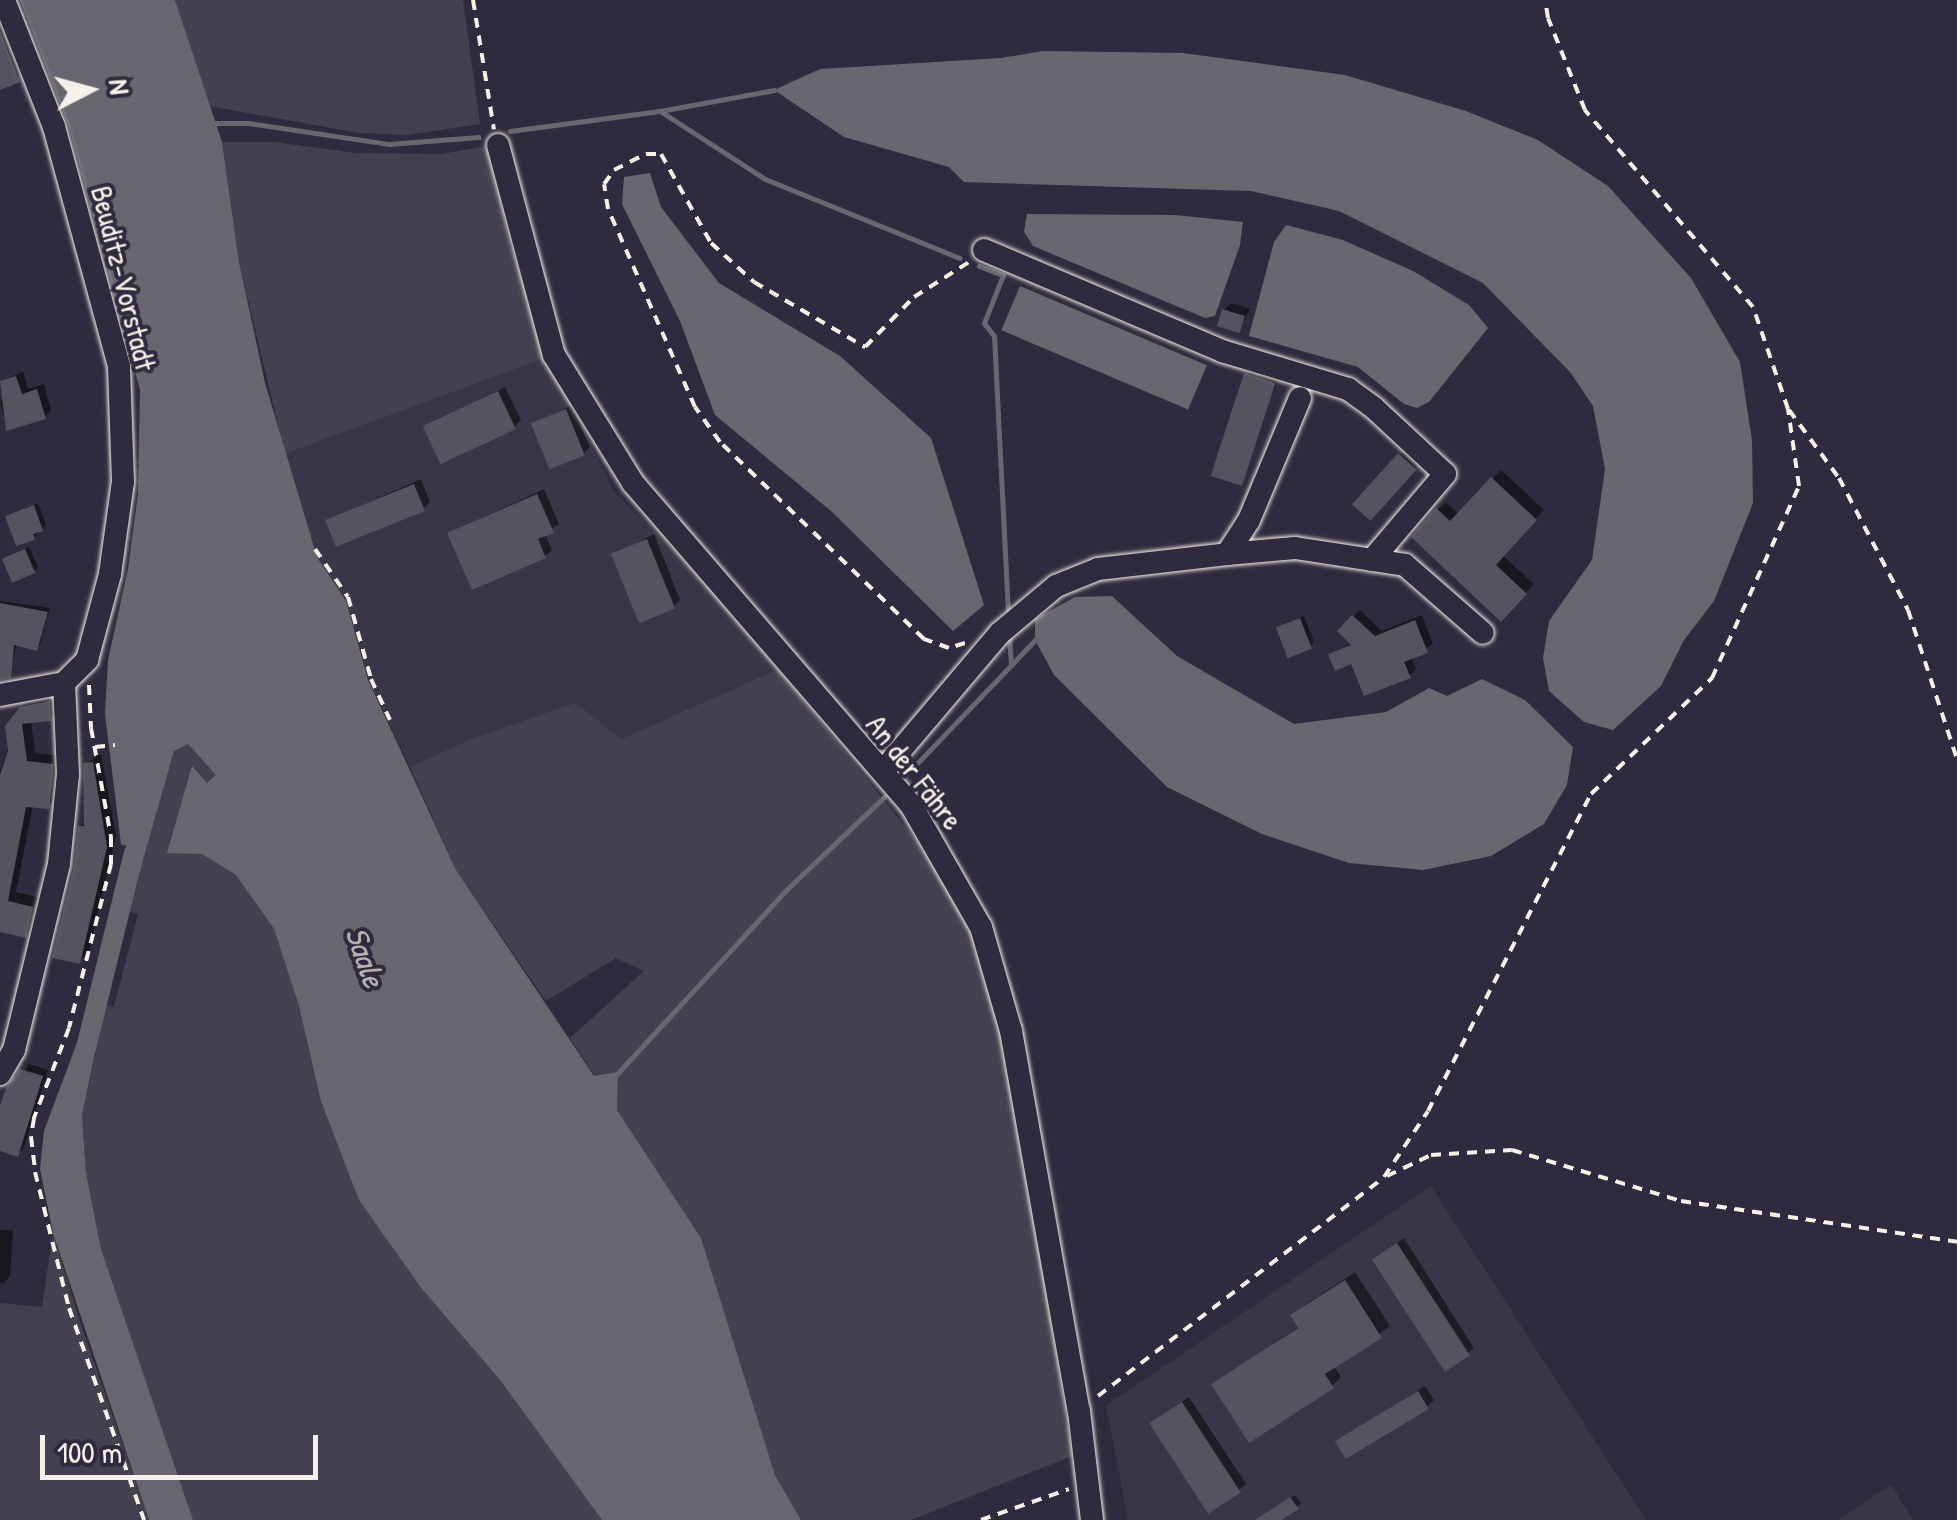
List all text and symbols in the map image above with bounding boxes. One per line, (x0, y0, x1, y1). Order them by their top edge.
north arrow (40, 40, 140, 140)
text: N (100, 77, 140, 96)
street label: Beuditz-Vorstadt (84, 182, 164, 374)
street label: An der Fähre (859, 707, 971, 837)
water label: Saale (337, 922, 393, 992)
scale bar (45, 1415, 322, 1477)
text: 100 m (57, 1432, 122, 1472)

